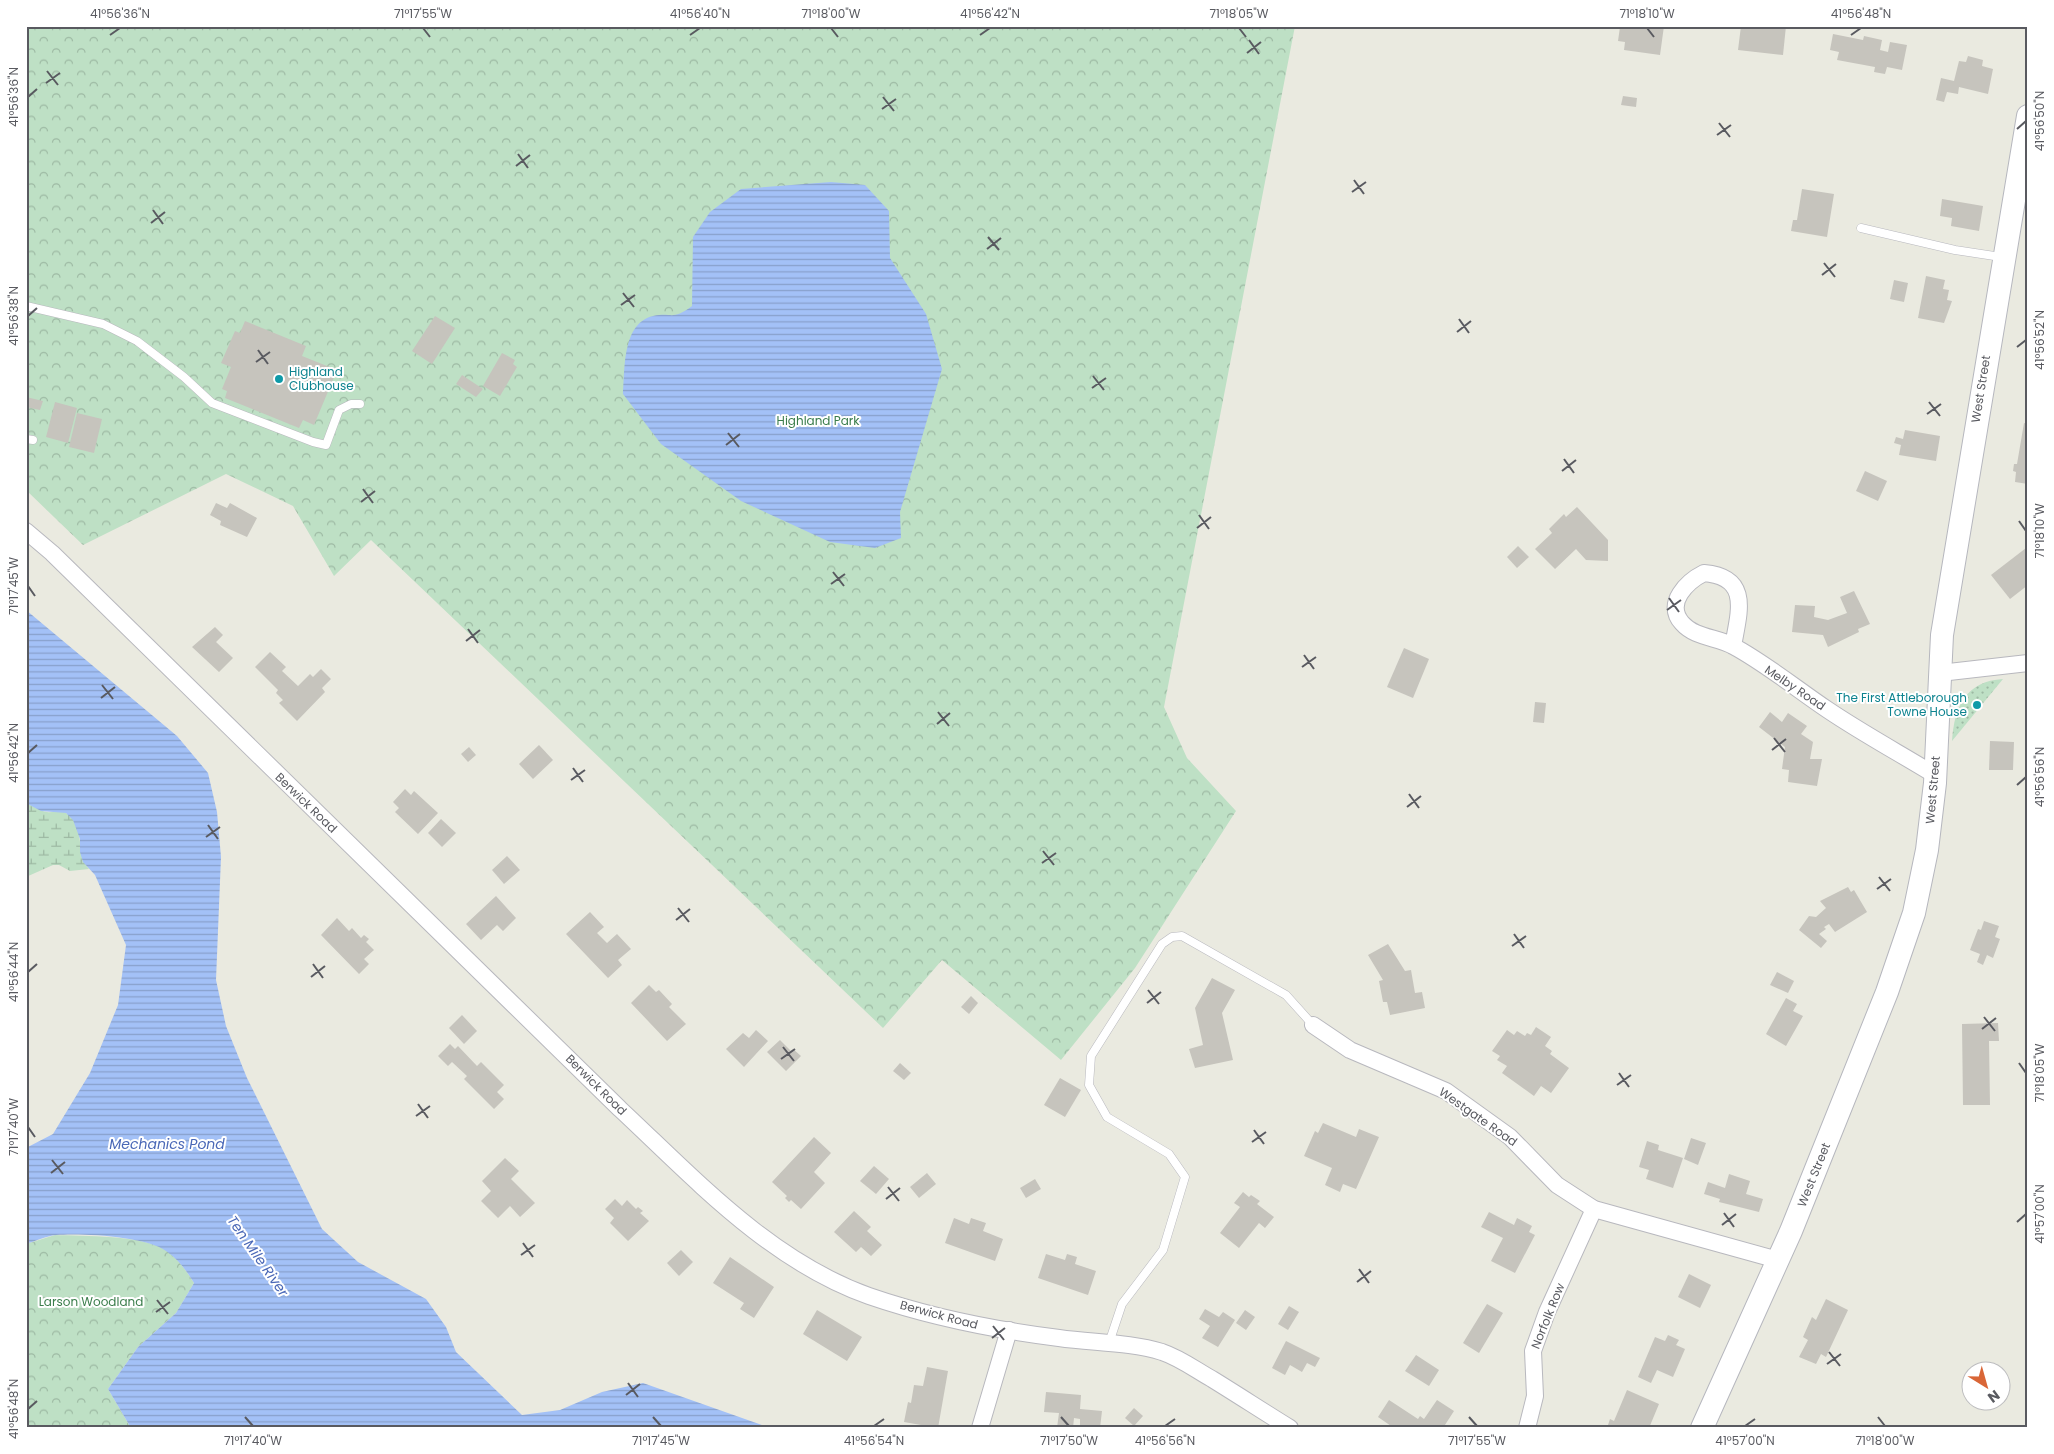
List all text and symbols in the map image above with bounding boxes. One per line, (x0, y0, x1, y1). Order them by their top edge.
text: 41°56'36"N (90, 5, 150, 22)
text: 71°17'55"W (394, 5, 452, 22)
text: 41°56'40"N (670, 5, 730, 22)
text: 71°18'00"W (802, 5, 861, 22)
text: 41°56'42"N (960, 5, 1020, 22)
text: 71°18'05"W (1210, 5, 1269, 22)
text: 71°18'10"W (1619, 5, 1675, 22)
text: 41°56'48"N (1831, 5, 1891, 22)
text: 41°56'36"N (5, 67, 22, 127)
text: 41°56'50"N (2031, 91, 2048, 151)
text: 41°56'38"N (5, 286, 22, 346)
text: 41°56'52"N (2031, 310, 2048, 370)
street label: West Street (1967, 354, 1994, 424)
place label: Highland Clubhouse (289, 363, 354, 394)
marker: Highland Clubhouse (273, 373, 285, 385)
park label: Highland Park (777, 412, 860, 429)
text: 71°18'10"W (2031, 503, 2048, 559)
text: 71°17'45"W (5, 557, 22, 615)
street label: Melby Road (1762, 661, 1829, 714)
place label: The First Attleborough Towne House (1836, 689, 1967, 720)
marker: The First Attleborough Towne House (1971, 699, 1983, 711)
text: 41°56'42"N (5, 723, 22, 783)
text: 41°56'56"N (2031, 747, 2048, 807)
street label: West Street (1921, 755, 1944, 825)
street label: Berwick Road (272, 769, 341, 837)
text: 41°56'44"N (5, 942, 22, 1002)
text: 71°18'05"W (2031, 1043, 2048, 1102)
street label: Berwick Road (562, 1050, 631, 1119)
street label: Westgate Road (1436, 1083, 1521, 1150)
text: 71°17'40"W (5, 1098, 22, 1156)
water label: Mechanics Pond (109, 1134, 225, 1154)
street label: West Street (1793, 1140, 1834, 1210)
text: 41°57'00"N (2031, 1184, 2048, 1244)
water label: Ten Mile River (223, 1211, 294, 1301)
street label: Norfolk Row (1527, 1280, 1568, 1351)
park label: Larson Woodland (39, 1293, 143, 1310)
street label: Berwick Road (898, 1296, 980, 1333)
north arrow (1962, 1362, 2012, 1412)
text: 41°56'48"N (5, 1379, 22, 1439)
text: N (1984, 1385, 2004, 1408)
text: 71°17'40"W (224, 1432, 282, 1449)
text: 71°17'45"W (632, 1432, 690, 1449)
text: 41°56'54"N (844, 1432, 904, 1449)
text: 71°17'50"W (1040, 1432, 1098, 1449)
text: 41°56'56"N (1135, 1432, 1195, 1449)
text: 71°17'55"W (1448, 1432, 1506, 1449)
text: 41°57'00"N (1715, 1432, 1775, 1449)
text: 71°18'00"W (1856, 1432, 1915, 1449)

